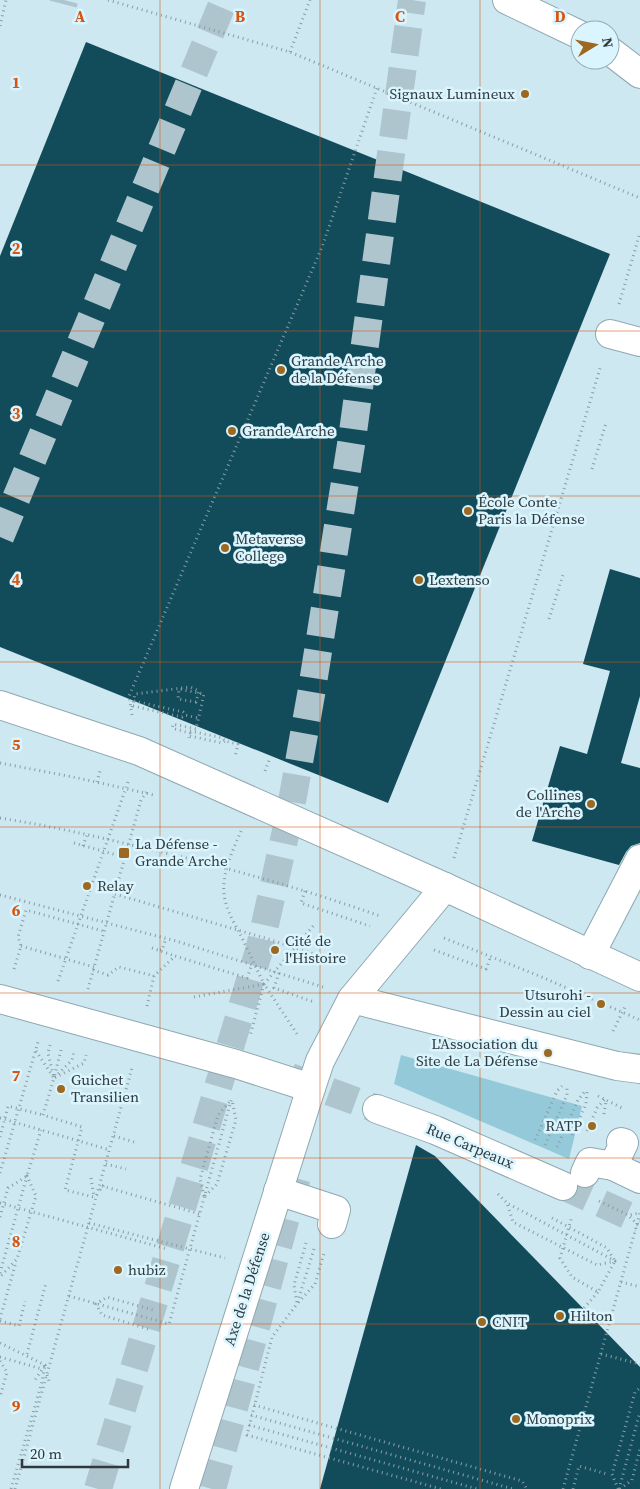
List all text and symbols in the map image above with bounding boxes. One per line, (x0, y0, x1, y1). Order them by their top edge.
text: A (75, 5, 86, 27)
text: B (235, 5, 246, 27)
text: C (395, 5, 405, 27)
text: D (554, 5, 566, 27)
north arrow (570, 20, 620, 70)
text: N (597, 36, 619, 50)
text: 1 (12, 71, 20, 93)
place label: Signaux Lumineux (390, 83, 515, 104)
marker: Signaux Lumineux (519, 88, 531, 100)
text: 2 (12, 237, 21, 259)
place label: Grande Arche de la Défense (291, 350, 384, 388)
marker: Grande Arche de la Défense (275, 364, 287, 376)
text: 3 (12, 402, 21, 424)
place label: Grande Arche (242, 420, 335, 441)
marker: Grande Arche (226, 425, 238, 437)
place label: École Conte Paris la Défense (478, 491, 585, 529)
marker: École Conte Paris la Défense (462, 505, 474, 517)
place label: Metaverse College (235, 528, 304, 566)
marker: Metaverse College (219, 542, 231, 554)
text: 4 (12, 568, 21, 590)
place label: Lextenso (429, 569, 490, 590)
marker: Lextenso (413, 574, 425, 586)
text: 5 (12, 733, 21, 755)
place label: Collines de l'Arche (516, 784, 581, 822)
marker: Collines de l'Arche (585, 798, 597, 810)
place label: La Défense - Grande Arche (135, 833, 228, 871)
marker: La Défense - Grande Arche (117, 846, 131, 860)
place label: Relay (97, 875, 134, 896)
marker: Relay (81, 880, 93, 892)
text: 6 (12, 899, 21, 921)
place label: Cité de l'Histoire (285, 930, 346, 968)
marker: Cité de l'Histoire (269, 944, 281, 956)
place label: Utsurohi - Dessin au ciel (499, 984, 592, 1022)
marker: Utsurohi - Dessin au ciel (595, 998, 607, 1010)
place label: L'Association du Site de La Défense (416, 1033, 538, 1071)
marker: L'Association du Site de La Défense (542, 1047, 554, 1059)
text: 7 (12, 1064, 21, 1086)
place label: Guichet Transilien (71, 1069, 139, 1107)
marker: Guichet Transilien (55, 1083, 67, 1095)
place label: RATP (545, 1115, 582, 1136)
street label: Rue Carpeaux (423, 1118, 517, 1173)
marker: RATP (586, 1120, 598, 1132)
street label: Axe de la Défense (218, 1229, 275, 1348)
text: 8 (12, 1230, 20, 1252)
place label: hubiz (128, 1259, 166, 1280)
marker: hubiz (112, 1264, 124, 1276)
place label: Hilton (570, 1305, 613, 1326)
marker: Hilton (554, 1310, 566, 1322)
place label: CNIT (492, 1311, 527, 1332)
marker: CNIT (476, 1316, 488, 1328)
text: 9 (12, 1395, 21, 1417)
place label: Monoprix (526, 1408, 592, 1429)
marker: Monoprix (510, 1413, 522, 1425)
scale bar (22, 1436, 129, 1468)
text: 20 m (30, 1443, 62, 1464)

